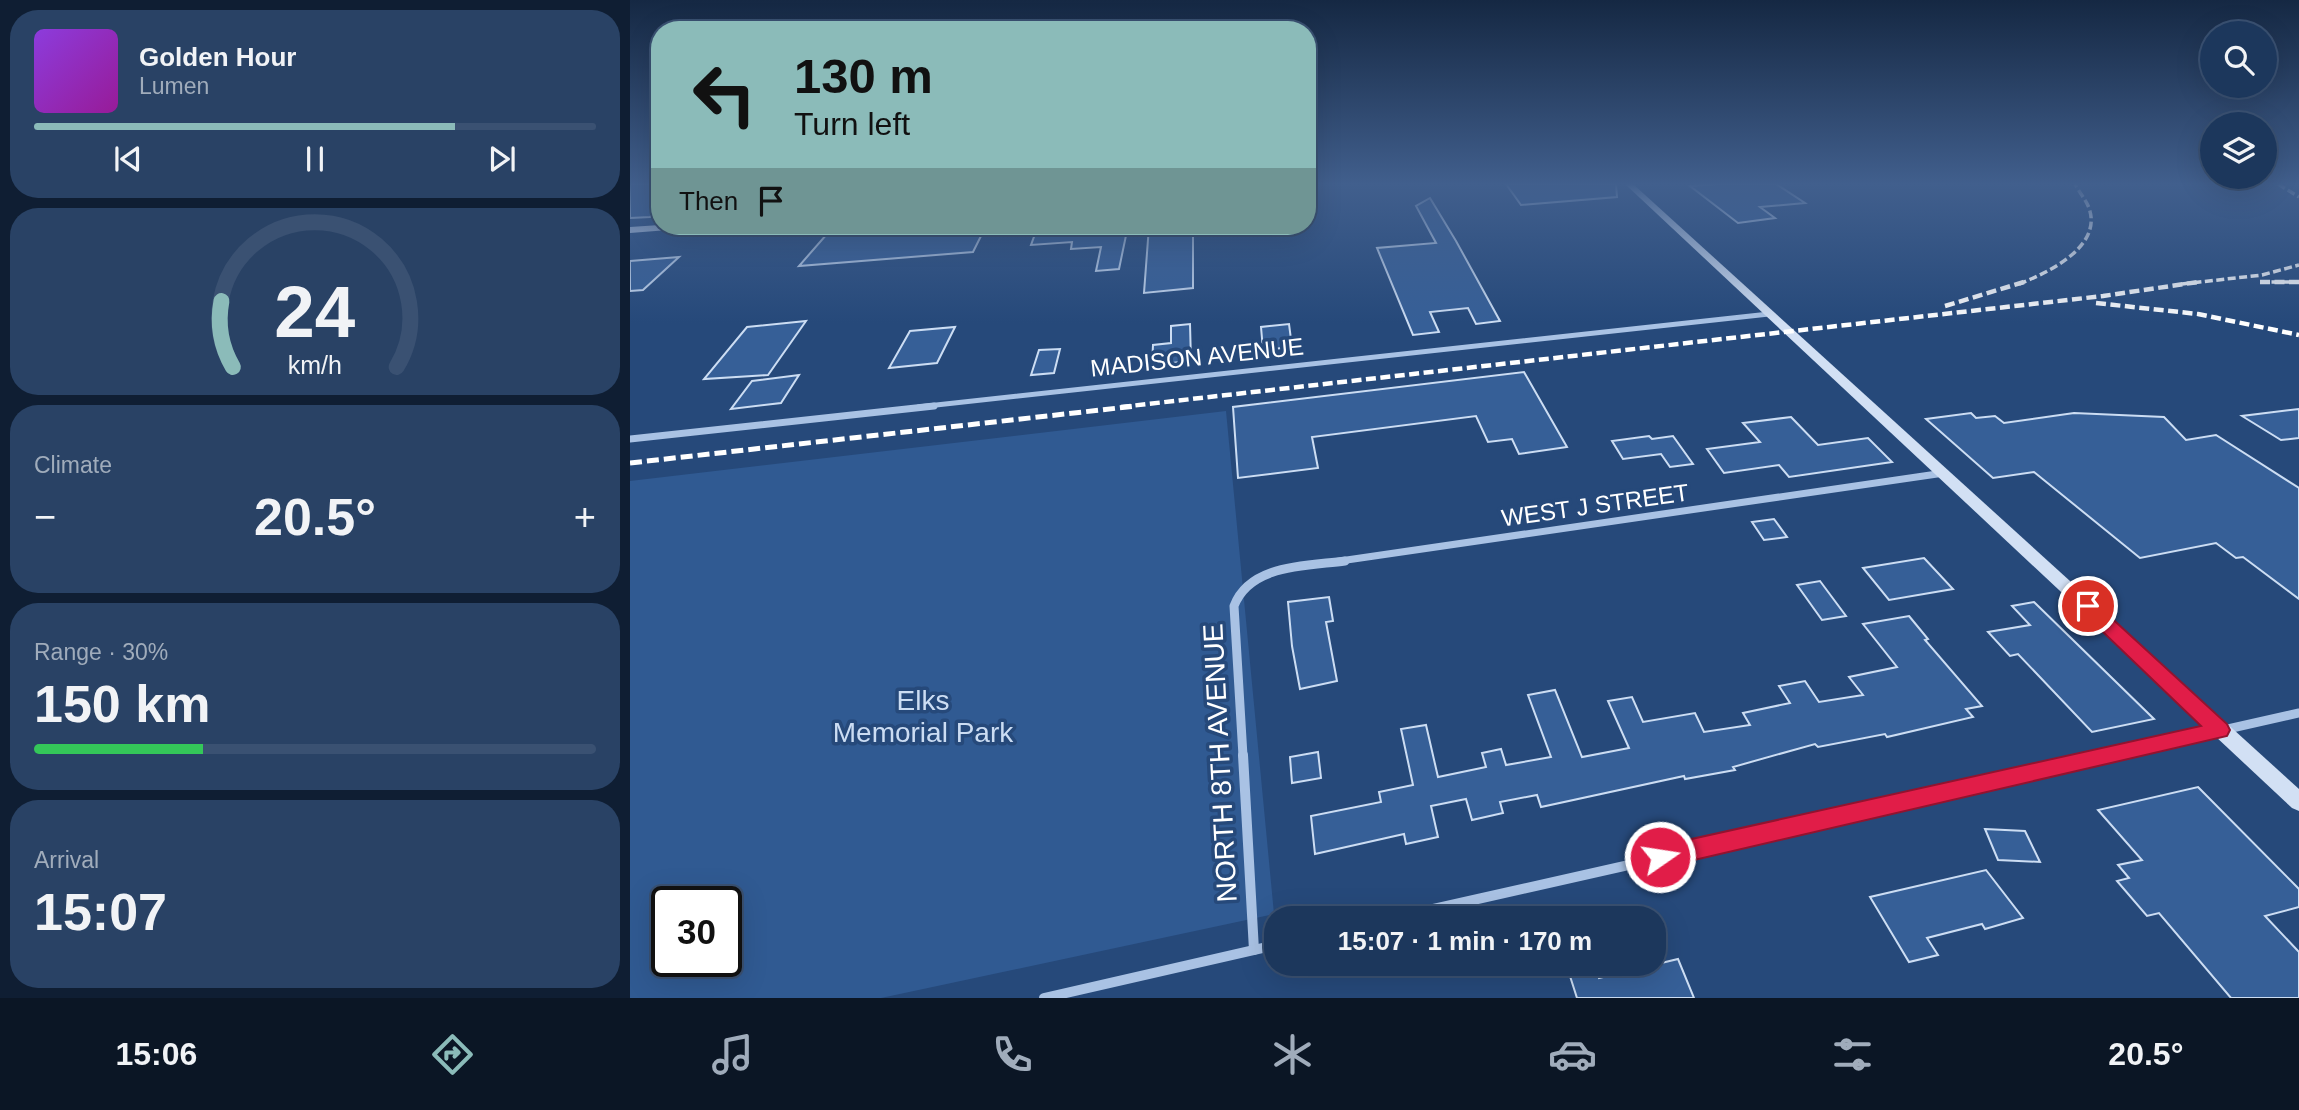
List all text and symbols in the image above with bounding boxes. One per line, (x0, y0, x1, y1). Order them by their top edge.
map controls (2200, 21, 2277, 189)
button: search (2200, 21, 2277, 98)
text: Golden Hour (139, 42, 296, 72)
icon: left (679, 49, 770, 140)
text: 130 m (794, 49, 933, 103)
text: Lumen (139, 73, 209, 99)
text: Turn left (794, 106, 910, 142)
button: layers (2200, 112, 2277, 189)
icon: previous (109, 140, 147, 178)
icon: pause (296, 140, 334, 178)
icon: next (483, 140, 521, 178)
icon: arrive (752, 182, 790, 220)
text: Then (679, 186, 738, 216)
text: 24 (275, 272, 356, 353)
street label: MADISON AVENUE (1089, 332, 1305, 382)
text: km/h (288, 351, 342, 379)
text: Climate (34, 452, 112, 478)
street label: WEST J STREET (1500, 478, 1691, 532)
text: 20.5° (254, 488, 376, 546)
text: − (34, 496, 56, 538)
text: + (574, 496, 596, 538)
pin (2058, 576, 2118, 636)
icon: arrive (2069, 587, 2107, 625)
street label: NORTH 8TH AVENUE (1197, 623, 1243, 903)
text: Range · 30% (34, 639, 168, 665)
text: 150 km (34, 675, 210, 733)
park label: Elks Memorial Park (833, 685, 1014, 748)
position arrow (1623, 820, 1697, 894)
text: Arrival (34, 847, 99, 873)
text: 15:07 (34, 883, 167, 941)
speed limit sign: 30 (651, 886, 742, 977)
text: 15:07 · 1 min · 170 m (1338, 926, 1592, 956)
icon: directions (428, 1030, 477, 1079)
icon: music (708, 1030, 757, 1079)
icon: phone (988, 1030, 1037, 1079)
icon: climate (1268, 1030, 1317, 1079)
icon: car (1548, 1030, 1597, 1079)
icon: filters (1828, 1030, 1877, 1079)
text: 15:06 (116, 1036, 197, 1072)
text: 20.5° (2108, 1036, 2183, 1072)

